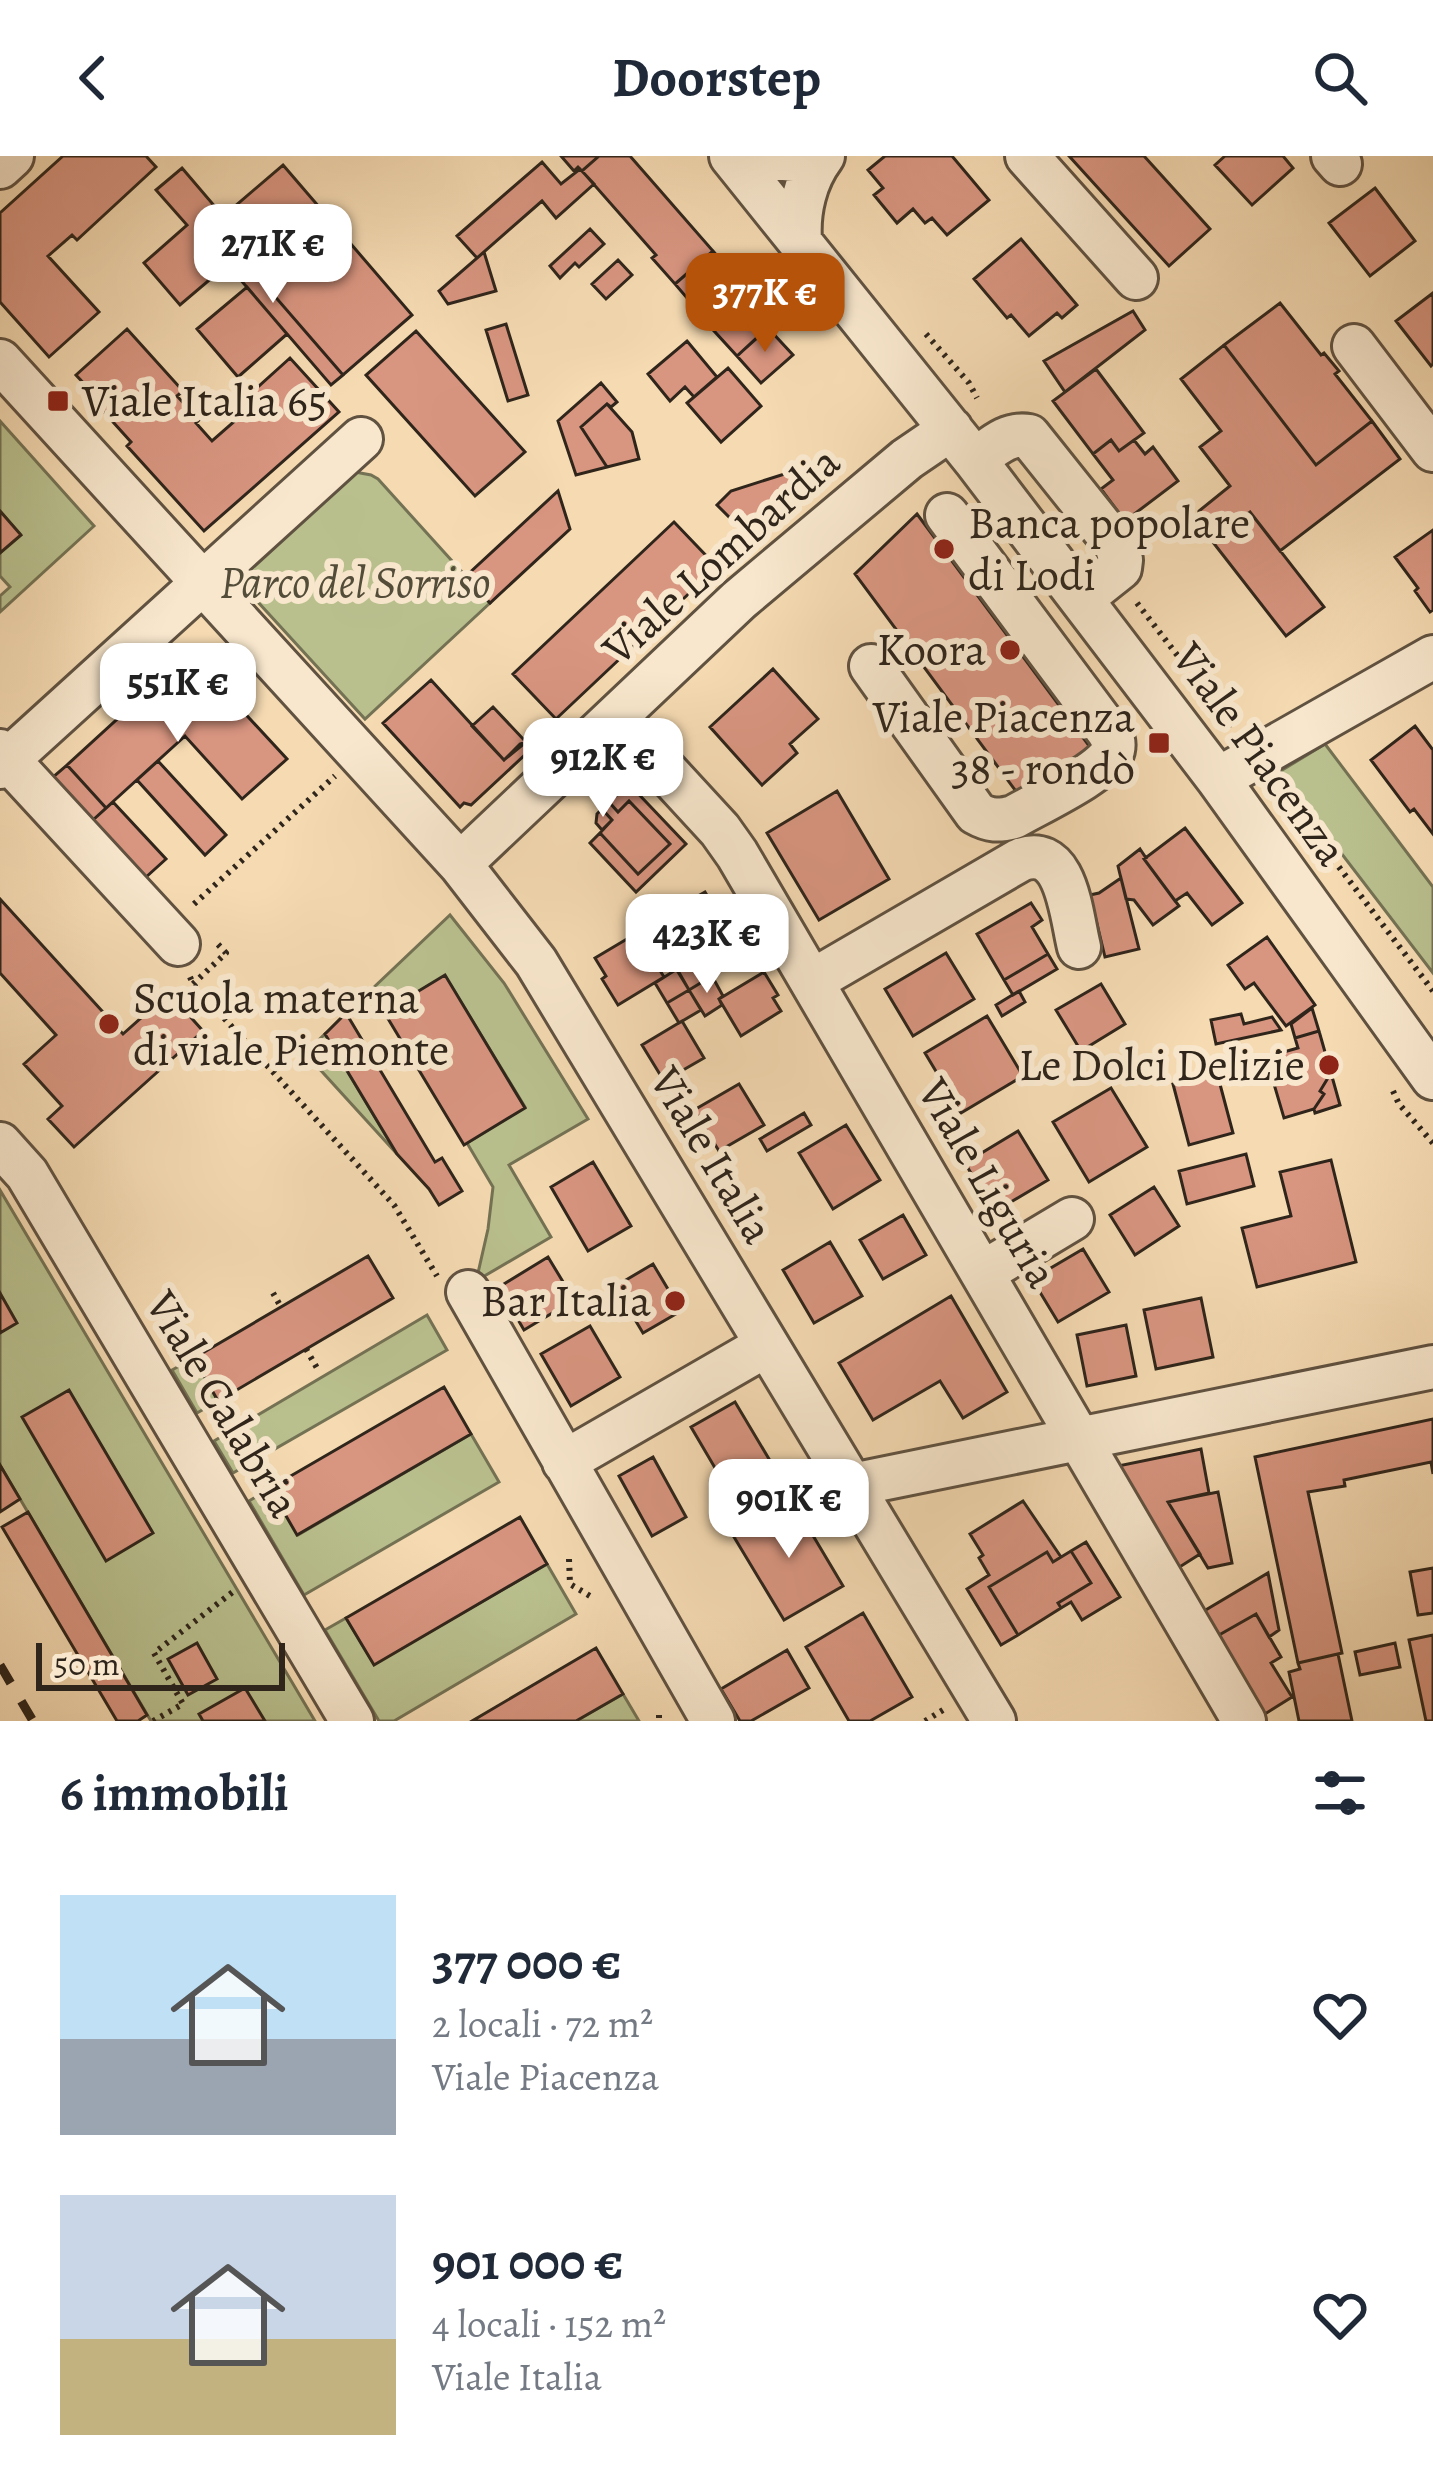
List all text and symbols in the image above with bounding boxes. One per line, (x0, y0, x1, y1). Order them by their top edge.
text: Doorstep (612, 41, 821, 115)
icon: back (60, 45, 126, 111)
icon: search (1307, 45, 1373, 111)
pin: 271K € (175, 204, 371, 306)
text: 271K € (221, 216, 325, 269)
pin: 377K € (667, 253, 863, 355)
text: 377K € (713, 265, 817, 318)
place label: Viale Italia 65 (81, 370, 327, 432)
marker: Viale Italia 65 (45, 388, 71, 414)
street label: Viale Lombardia (588, 431, 853, 679)
place label: Banca popolare di Lodi (968, 492, 1250, 606)
marker: Banca popolare di Lodi (931, 536, 957, 562)
park label: Parco del Sorriso (220, 551, 490, 613)
place label: Koora (877, 619, 986, 681)
street label: Viale Piacenza (1157, 629, 1362, 878)
marker: Koora (997, 637, 1023, 663)
pin: 551K € (80, 643, 276, 745)
text: 551K € (127, 655, 229, 708)
place label: Viale Piacenza 38 - rondò (872, 686, 1135, 800)
pin: 912K € (505, 718, 701, 820)
text: 912K € (550, 730, 656, 783)
marker: Viale Piacenza 38 - rondò (1146, 730, 1172, 756)
pin: 423K € (609, 894, 805, 996)
text: 423K € (653, 906, 761, 959)
place label: Scuola materna di viale Piemonte (133, 967, 449, 1081)
marker: Scuola materna di viale Piemonte (96, 1011, 122, 1037)
place label: Le Dolci Delizie (1018, 1034, 1305, 1096)
marker: Le Dolci Delizie (1316, 1052, 1342, 1078)
street label: Viale Italia (634, 1054, 789, 1255)
street label: Viale Liguria (902, 1066, 1073, 1299)
place label: Bar Italia (480, 1270, 651, 1332)
street label: Viale Calabria (130, 1278, 315, 1529)
marker: Bar Italia (662, 1288, 688, 1314)
pin: 901K € (691, 1459, 887, 1561)
text: 901K € (736, 1471, 842, 1524)
scale bar (36, 1637, 285, 1690)
text: 50 m (54, 1641, 120, 1686)
text: 6 immobili (60, 1758, 289, 1828)
icon: filters (1307, 1760, 1373, 1826)
text: 377 000 € (432, 1927, 621, 1997)
icon: home (156, 1943, 300, 2087)
icon: heart (1307, 1982, 1373, 2048)
text: 2 locali · 72 m² (432, 1997, 653, 2050)
text: Viale Piacenza (432, 2050, 659, 2103)
text: 901 000 € (432, 2227, 624, 2297)
icon: home (156, 2243, 300, 2387)
icon: heart (1307, 2282, 1373, 2348)
text: 4 locali · 152 m² (432, 2297, 666, 2350)
text: Viale Italia (432, 2350, 602, 2403)

